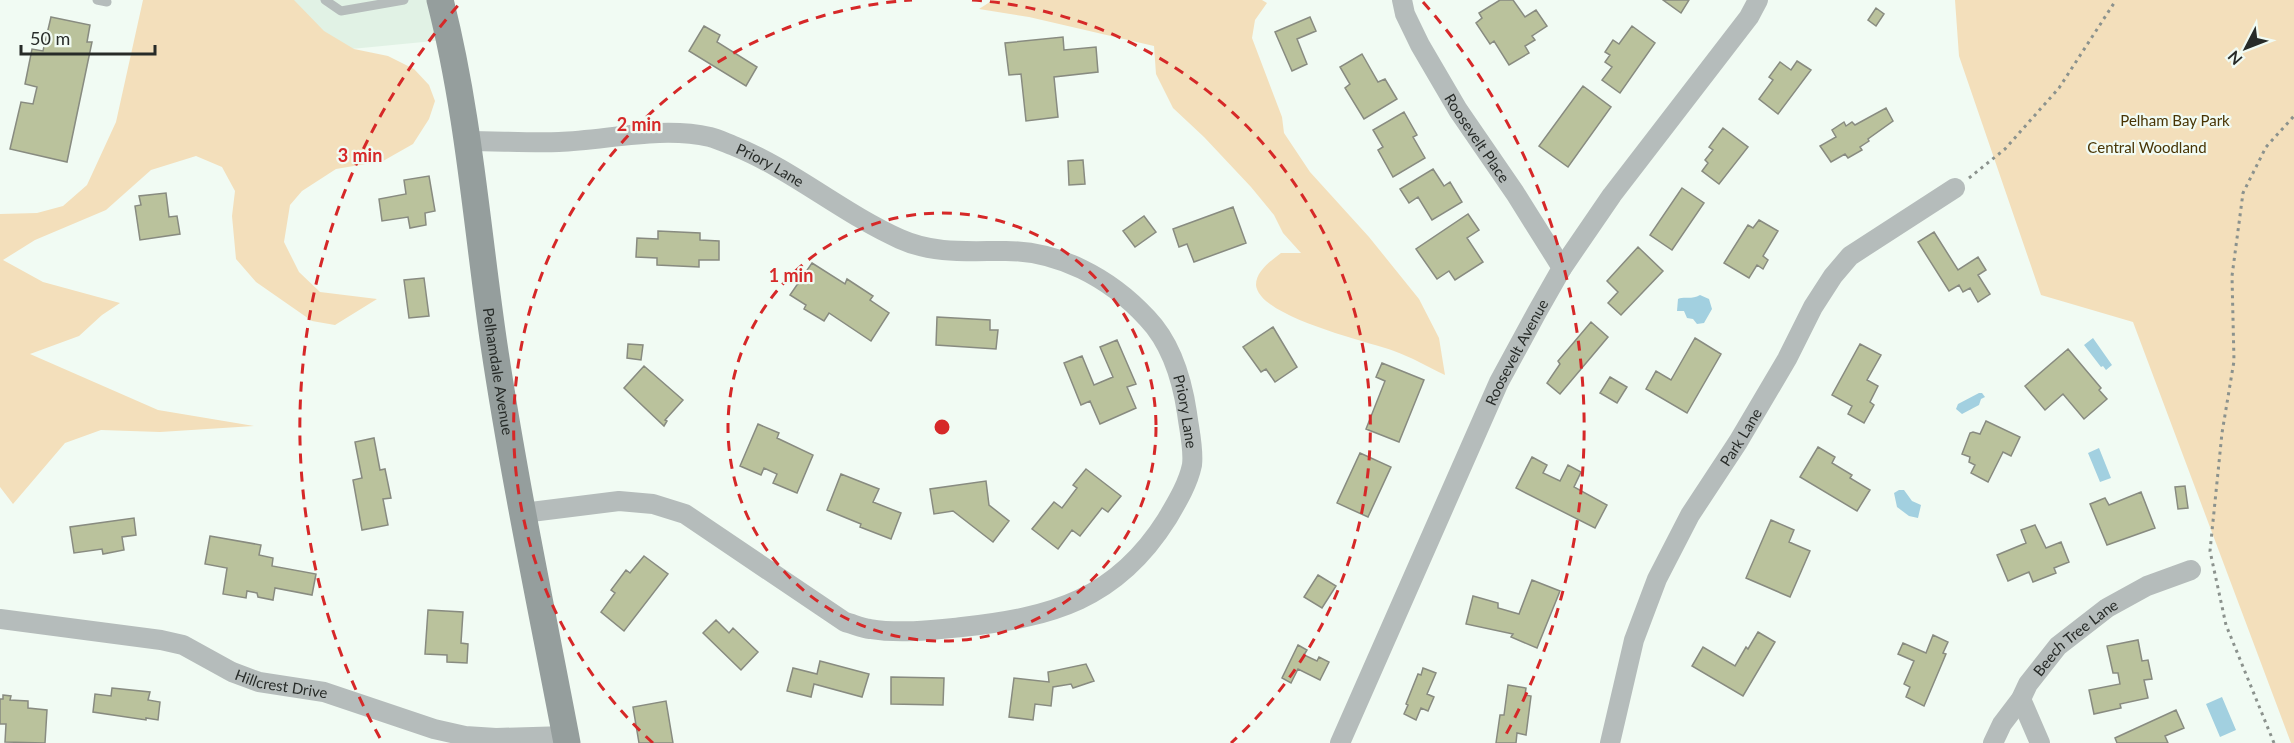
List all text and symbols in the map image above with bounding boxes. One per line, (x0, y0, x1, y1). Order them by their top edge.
scale bar (21, 18, 154, 56)
north arrow (2216, 18, 2276, 78)
text: 50 m (30, 27, 70, 49)
text: N (2223, 47, 2246, 69)
street label: Roosevelt Place (1441, 90, 1514, 186)
park label: Pelham Bay Park (2120, 111, 2230, 129)
text: 2 min (617, 113, 661, 135)
park label: Central Woodland (2087, 138, 2207, 156)
street label: Priory Lane (733, 139, 808, 190)
text: 3 min (338, 144, 382, 166)
text: 1 min (769, 264, 813, 286)
street label: Roosevelt Avenue (1481, 296, 1552, 408)
street label: Pelhamdale Avenue (480, 306, 517, 436)
street label: Priory Lane (1170, 372, 1201, 449)
street label: Park Lane (1716, 405, 1765, 469)
centre of rings (932, 417, 952, 437)
street label: Beech Tree Lane (2029, 595, 2121, 679)
street label: Hillcrest Drive (233, 665, 329, 701)

